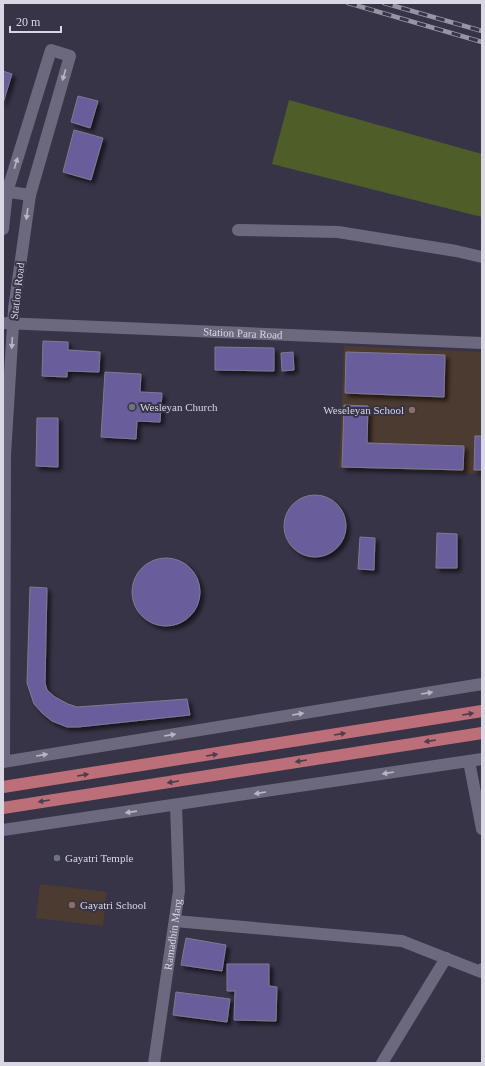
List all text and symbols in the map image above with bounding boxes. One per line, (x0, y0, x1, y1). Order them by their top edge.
scale bar (10, 8, 61, 34)
text: 20 m (16, 15, 41, 29)
one-way arrow (61, 69, 67, 81)
one-way arrow (13, 157, 19, 169)
one-way arrow (24, 208, 30, 220)
street label: Station Road (8, 261, 26, 320)
street label: Station Para Road (203, 325, 283, 341)
one-way arrow (8, 337, 15, 349)
place label: Wesleyan Church (140, 401, 218, 413)
marker: Wesleyan Church (127, 402, 137, 412)
place label: Weseleyan School (323, 404, 404, 416)
marker: Weseleyan School (407, 405, 417, 415)
one-way arrow (420, 690, 433, 696)
one-way arrow (462, 710, 474, 716)
one-way arrow (292, 711, 304, 717)
one-way arrow (334, 731, 346, 737)
one-way arrow (164, 732, 176, 738)
one-way arrow (424, 738, 436, 744)
one-way arrow (35, 752, 48, 758)
one-way arrow (205, 752, 218, 758)
one-way arrow (295, 759, 307, 765)
one-way arrow (382, 771, 394, 777)
one-way arrow (77, 772, 89, 778)
one-way arrow (167, 779, 179, 785)
one-way arrow (253, 790, 266, 796)
one-way arrow (38, 799, 50, 805)
one-way arrow (125, 809, 137, 815)
place label: Gayatri Temple (65, 852, 133, 864)
marker: Gayatri Temple (52, 853, 62, 863)
street label: Ramadhin Marg (162, 898, 184, 971)
place label: Gayatri School (80, 899, 146, 911)
marker: Gayatri School (67, 900, 77, 910)

